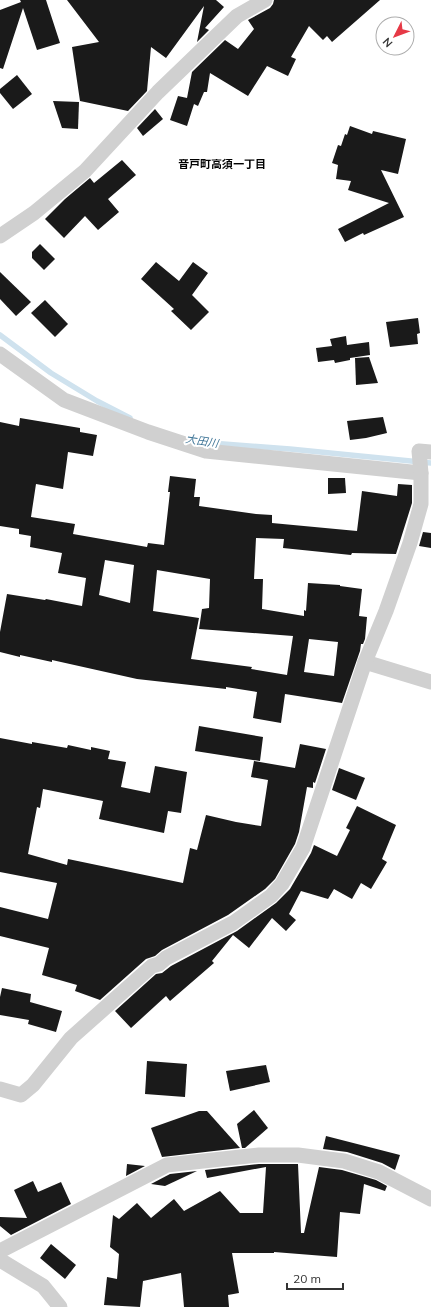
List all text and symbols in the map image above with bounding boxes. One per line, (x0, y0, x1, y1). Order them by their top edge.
north arrow (375, 16, 415, 56)
text: N (380, 35, 396, 50)
district label: 音戸町高須一丁目 (178, 157, 266, 171)
water label: 大田川 (185, 432, 220, 451)
scale bar (287, 1265, 343, 1291)
text: 20 m (293, 1271, 321, 1286)

